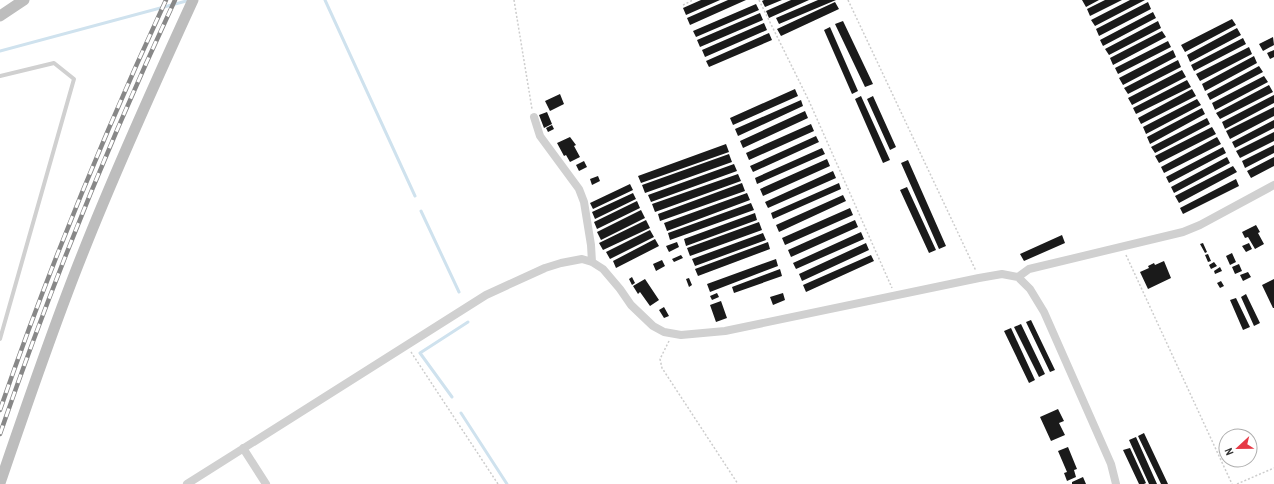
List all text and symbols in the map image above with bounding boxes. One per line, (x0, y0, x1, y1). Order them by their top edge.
north arrow (1218, 428, 1258, 468)
text: N (1221, 446, 1236, 457)

